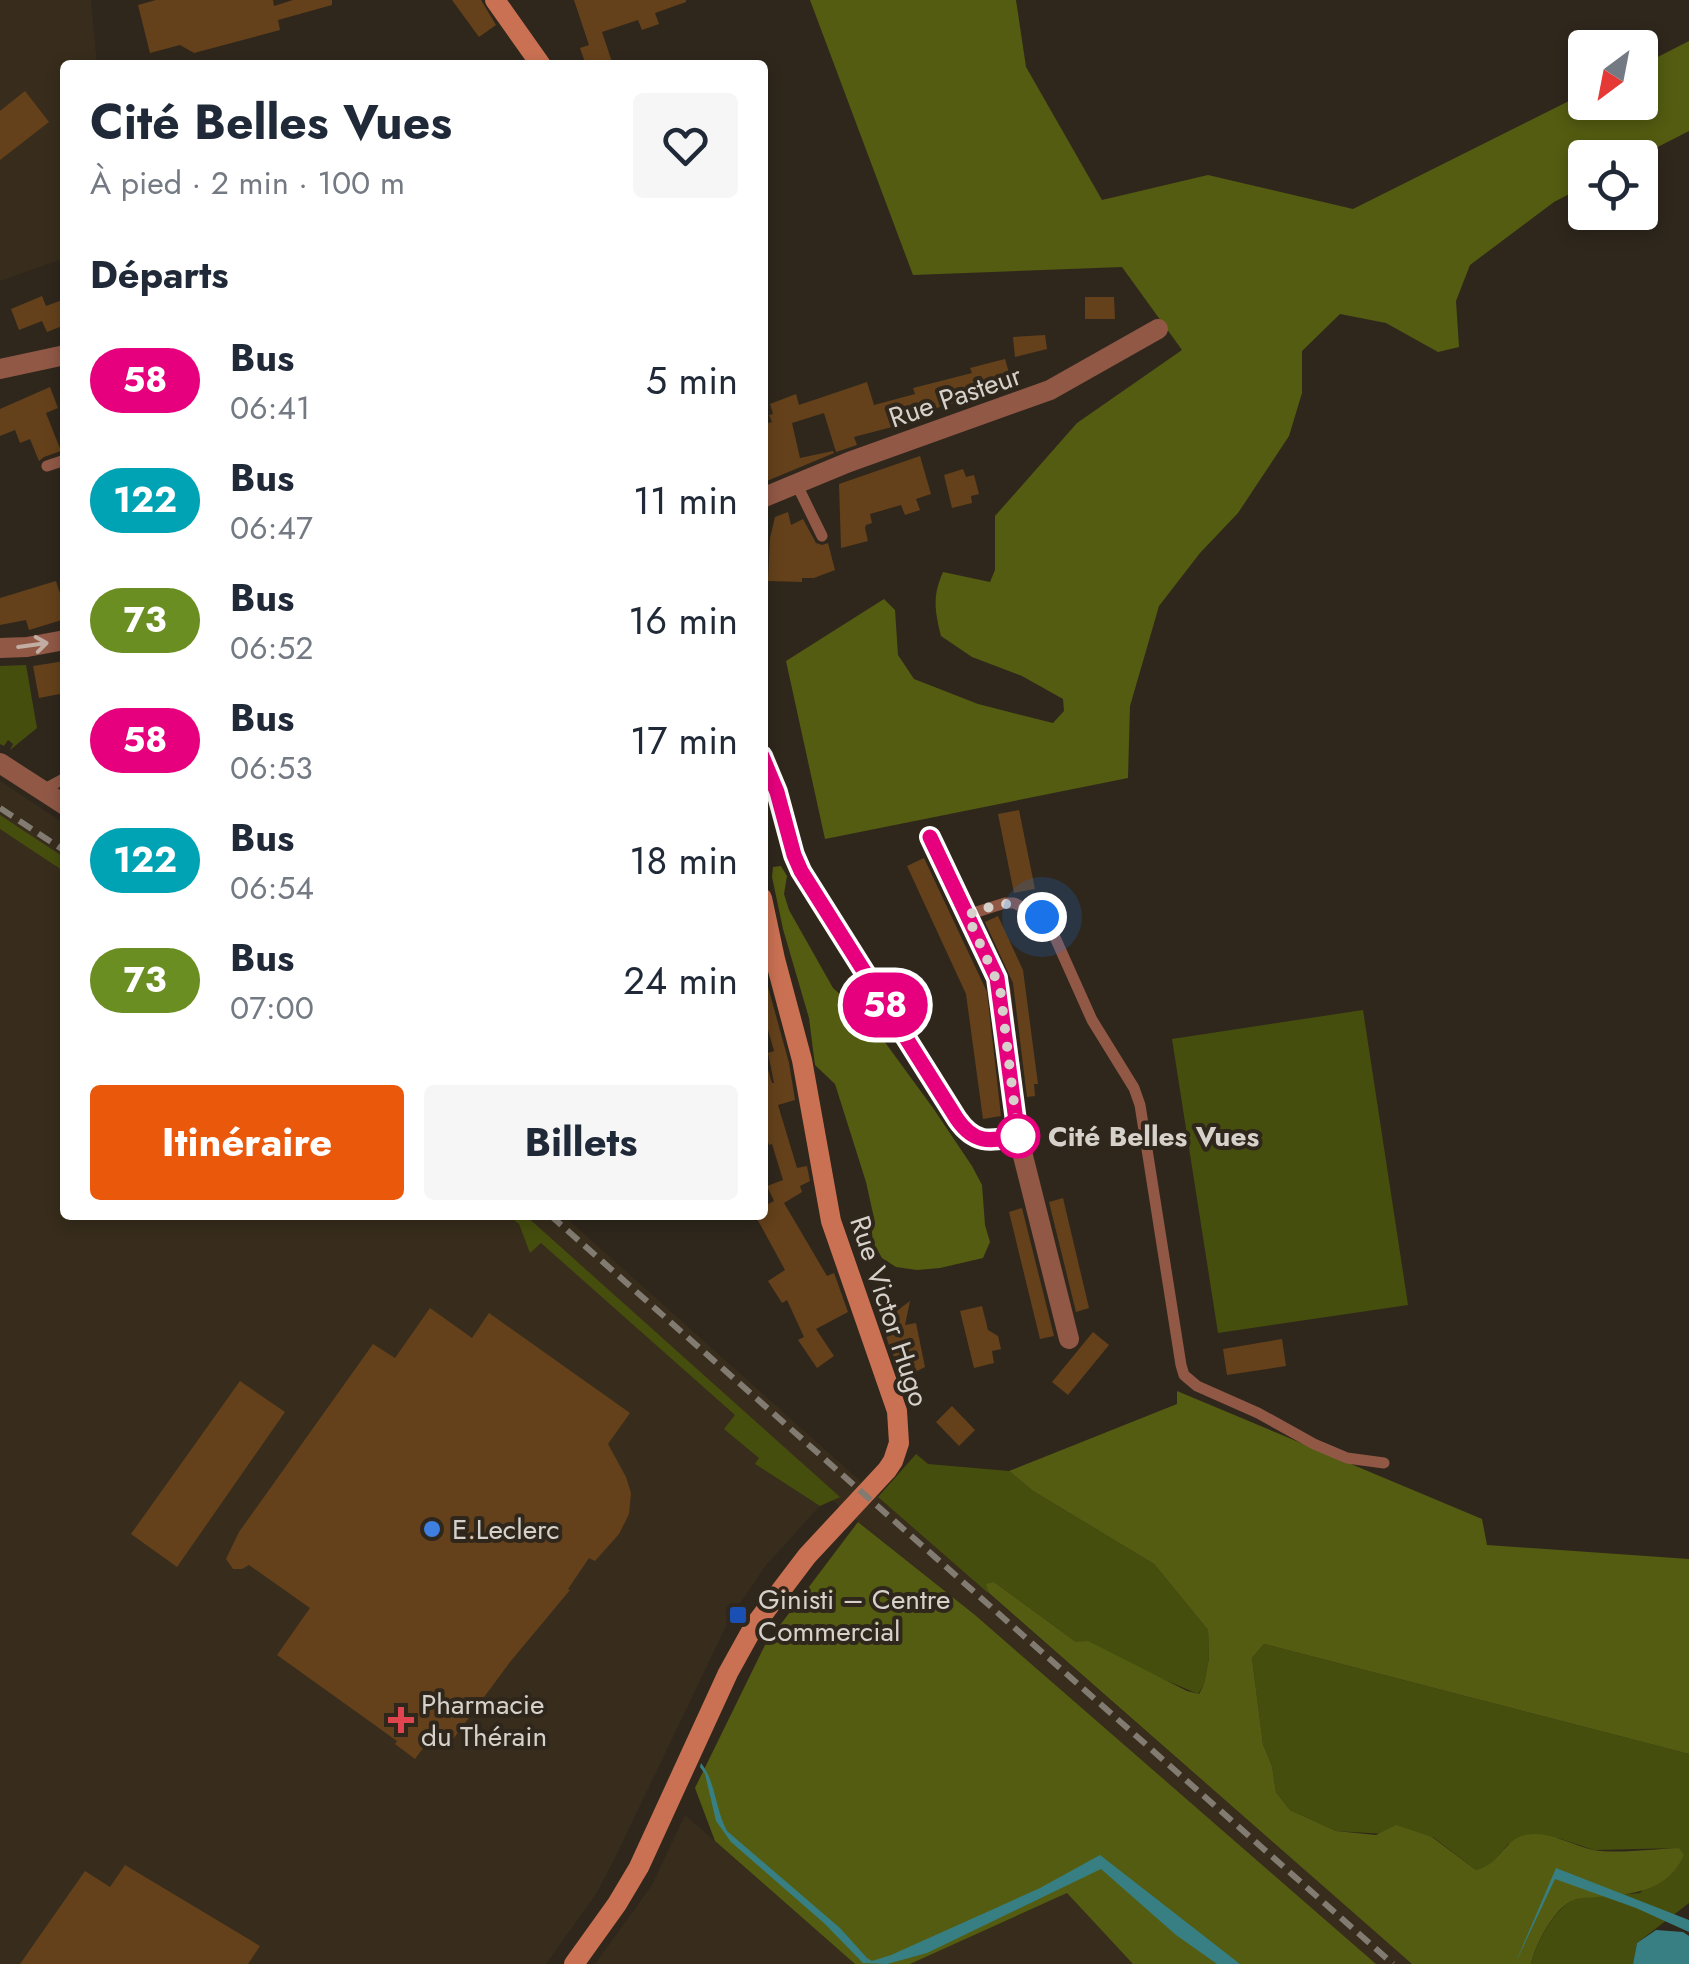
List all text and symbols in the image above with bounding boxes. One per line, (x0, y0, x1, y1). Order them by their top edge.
north arrow (1568, 30, 1658, 120)
map controls (1568, 30, 1658, 230)
text: Cité Belles Vues (90, 88, 452, 157)
button: heart (633, 93, 738, 198)
button: locate (1568, 140, 1658, 230)
text: À pied · 2 min · 100 m (90, 160, 405, 206)
text: Départs (90, 247, 229, 302)
text: Bus (230, 330, 294, 385)
text: 5 min (646, 353, 738, 408)
text: 58 (123, 355, 167, 405)
street label: Rue Pasteur (883, 355, 1027, 438)
text: 06:41 (230, 385, 310, 431)
text: Bus (230, 450, 294, 505)
text: 11 min (633, 473, 738, 528)
text: 122 (113, 475, 177, 525)
text: 06:47 (230, 505, 313, 551)
text: Bus (230, 570, 294, 625)
text: 16 min (628, 593, 738, 648)
text: 73 (124, 595, 166, 645)
text: 06:52 (230, 625, 314, 671)
one-way arrow (16, 635, 48, 653)
text: Bus (230, 690, 294, 745)
text: 17 min (630, 713, 738, 768)
text: 58 (123, 715, 167, 765)
text: 06:53 (230, 745, 313, 791)
text: Bus (230, 810, 294, 865)
text: 18 min (629, 833, 738, 888)
text: 122 (113, 835, 177, 885)
text: 06:54 (230, 865, 314, 911)
your location (1017, 892, 1067, 942)
text: Bus (230, 930, 294, 985)
text: 24 min (623, 953, 738, 1008)
text: 73 (124, 955, 166, 1005)
line badge: 58 (840, 972, 930, 1038)
text: 58 (863, 980, 907, 1030)
text: 07:00 (230, 985, 314, 1031)
button: Itinéraire (90, 1085, 404, 1200)
button: Billets (424, 1085, 738, 1200)
marker: Cité Belles Vues (997, 1115, 1039, 1157)
place label: Cité Belles Vues (1048, 1116, 1259, 1157)
street label: Rue Victor Hugo (839, 1211, 940, 1412)
place label: E.Leclerc (452, 1509, 560, 1550)
marker: E.Leclerc (421, 1518, 443, 1540)
place label: Ginisti – Centre Commercial (758, 1579, 950, 1652)
marker: Ginisti – Centre Commercial (727, 1604, 749, 1626)
place label: Pharmacie du Thérain (421, 1684, 547, 1757)
marker: Pharmacie du Thérain (390, 1709, 412, 1731)

